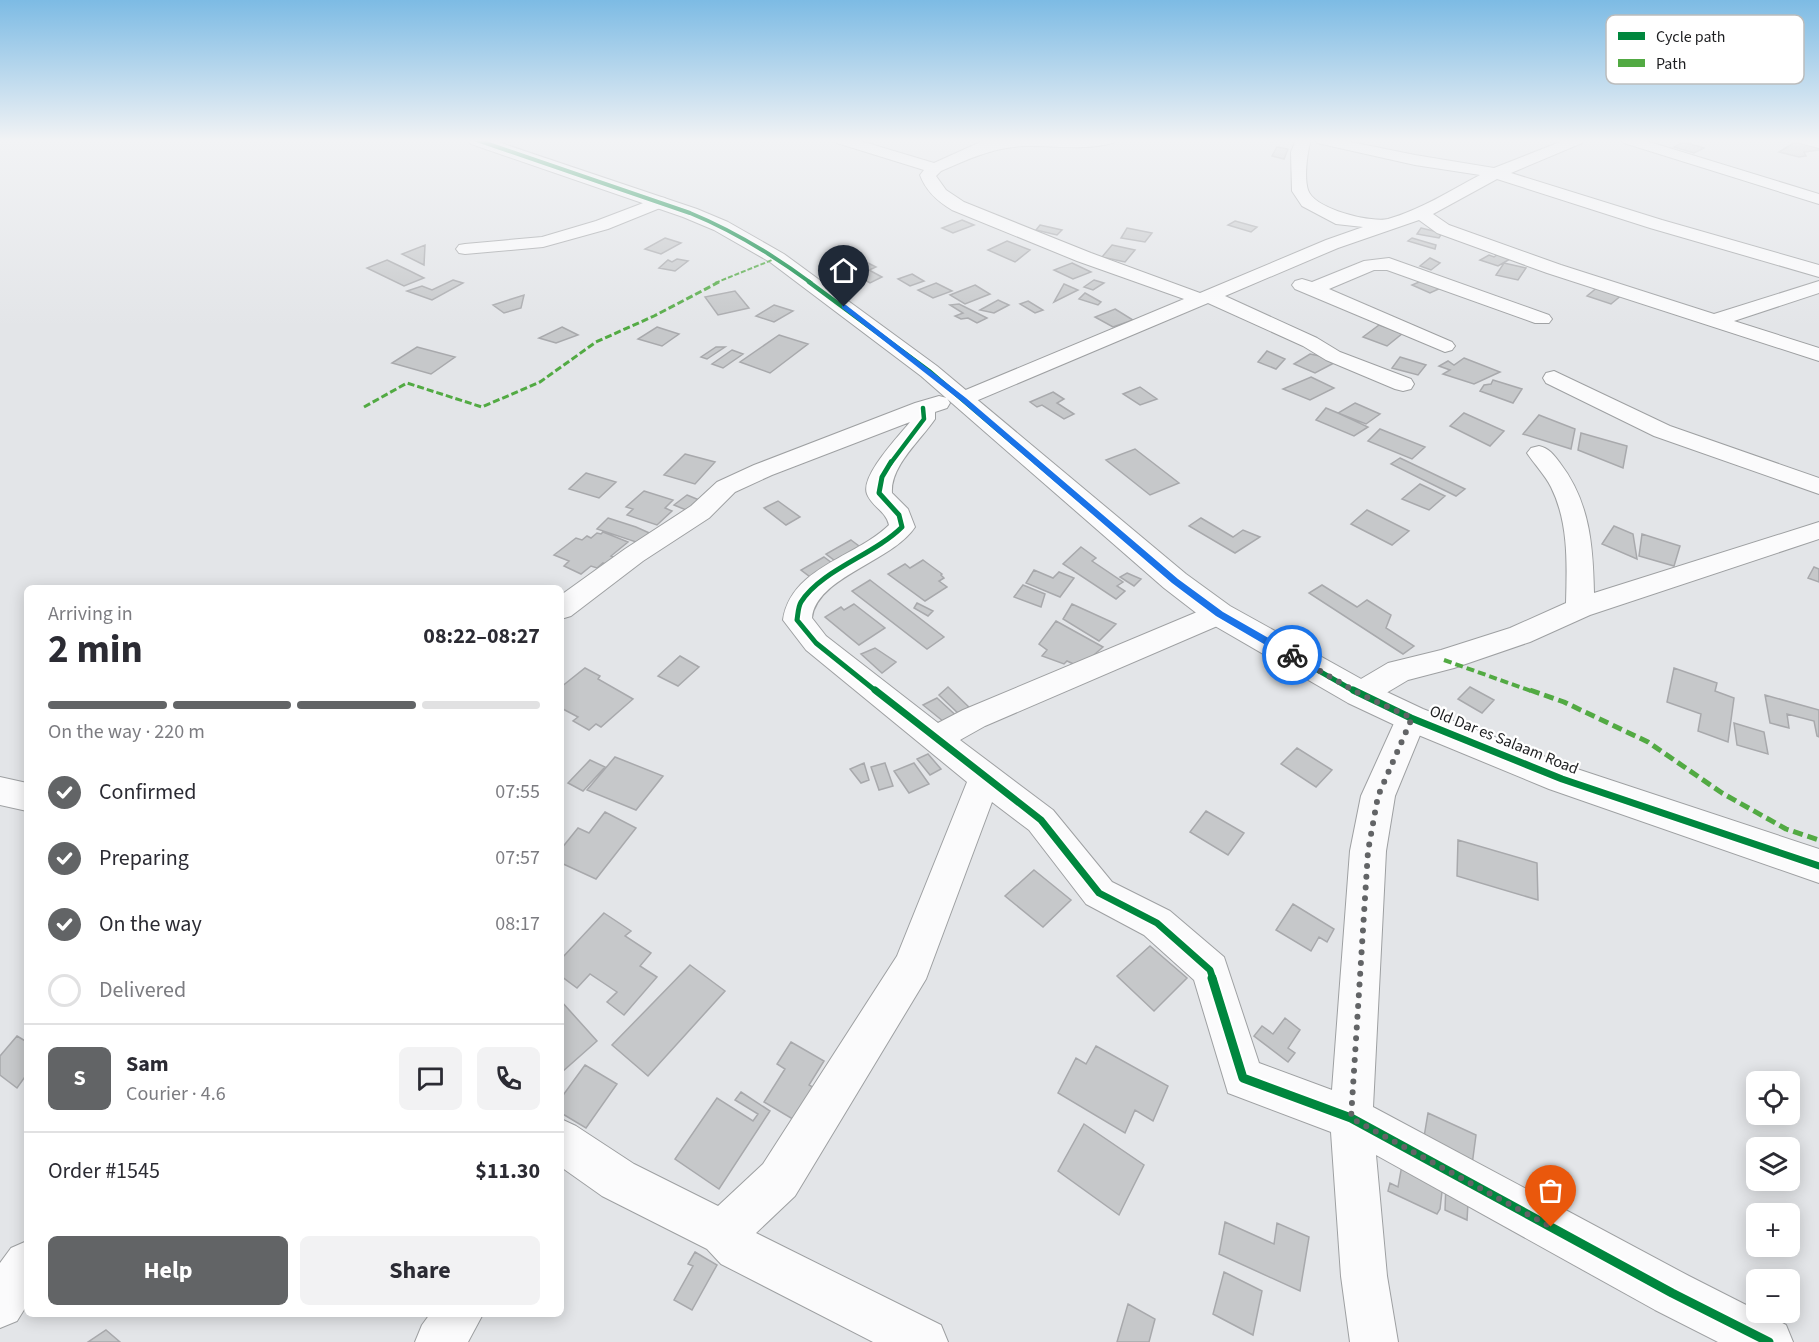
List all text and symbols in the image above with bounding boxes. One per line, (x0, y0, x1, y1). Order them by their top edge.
legend (1606, 15, 1804, 84)
text: Cycle path (1656, 26, 1725, 48)
text: Path (1656, 53, 1686, 75)
pin (818, 245, 869, 307)
icon: home (827, 254, 860, 287)
text: Arriving in (48, 600, 133, 628)
text: 08:22–08:27 (423, 620, 540, 652)
text: 2 min (48, 622, 143, 678)
courier (1262, 625, 1322, 685)
icon: bike (1276, 639, 1309, 672)
street label: Old Dar es Salaam Road (1426, 700, 1582, 780)
text: On the way · 220 m (48, 718, 205, 746)
icon: check (48, 776, 81, 809)
text: Confirmed (99, 776, 196, 808)
text: 07:55 (495, 778, 540, 806)
icon: check (48, 842, 81, 875)
text: Preparing (99, 842, 189, 874)
text: 07:57 (495, 844, 540, 872)
icon: check (48, 908, 81, 941)
text: On the way (99, 908, 202, 940)
text: 08:17 (495, 910, 540, 938)
text: Delivered (99, 974, 186, 1006)
button: chat (399, 1047, 462, 1110)
button: phone (477, 1047, 540, 1110)
text: Sam (126, 1048, 169, 1080)
text: S (73, 1062, 86, 1094)
map controls (1746, 1071, 1800, 1323)
button: locate (1746, 1071, 1800, 1125)
text: Courier · 4.6 (126, 1080, 226, 1108)
button: layers (1746, 1137, 1800, 1191)
text: Order #1545 (48, 1155, 160, 1187)
text: $11.30 (475, 1155, 540, 1187)
pin (1525, 1165, 1576, 1227)
icon: bag (1534, 1174, 1567, 1207)
button: + (1746, 1203, 1800, 1257)
button: Help (48, 1236, 288, 1305)
button: Share (300, 1236, 540, 1305)
button: − (1746, 1269, 1800, 1323)

